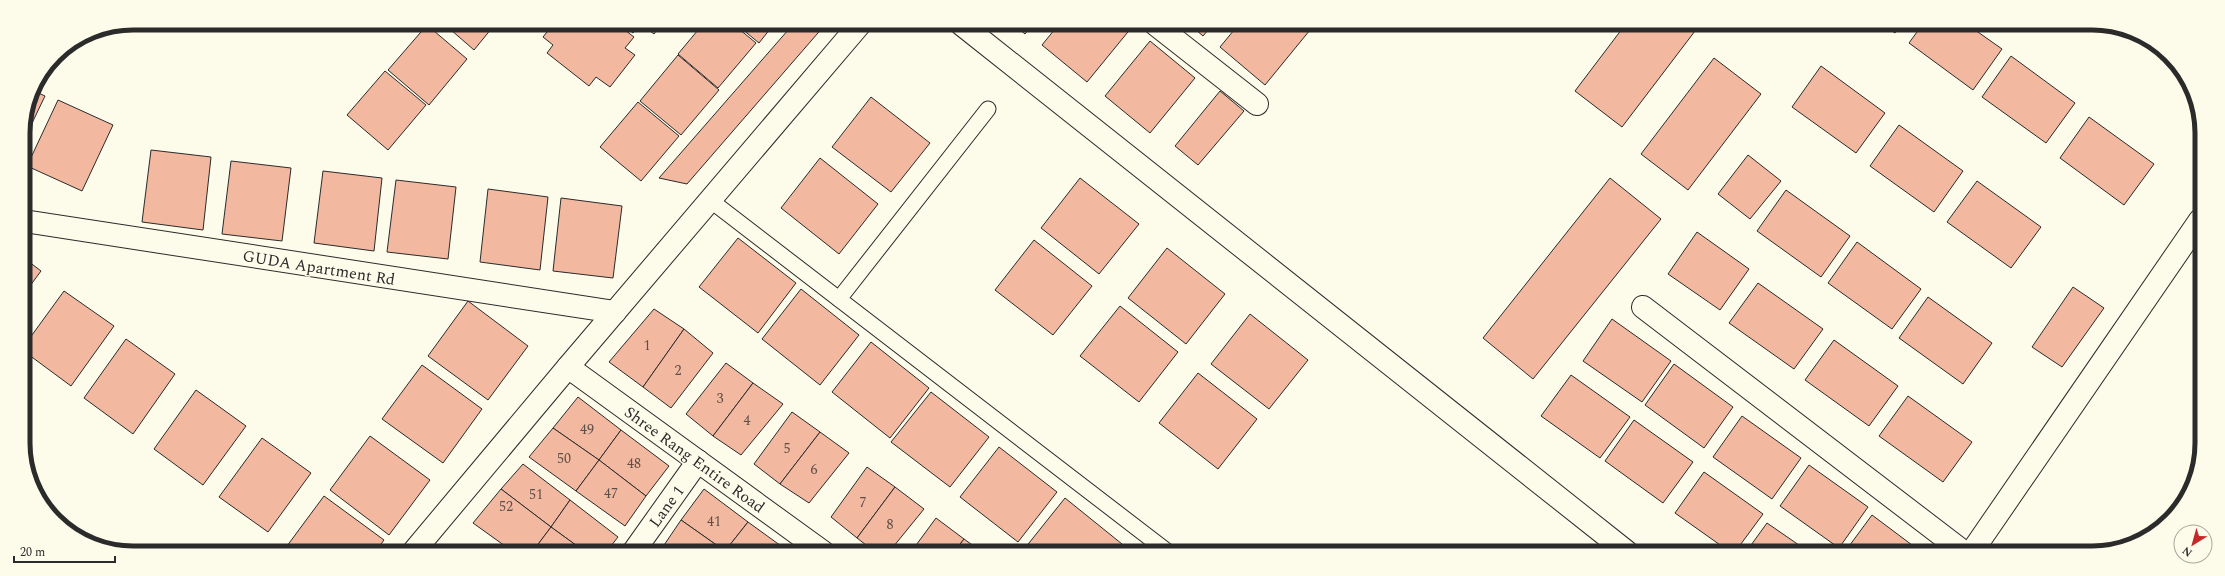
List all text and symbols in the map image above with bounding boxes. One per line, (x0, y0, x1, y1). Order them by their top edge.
street label: GUDA Apartment Rd (241, 244, 397, 292)
house number: 1 (644, 335, 651, 356)
house number: 2 (675, 360, 682, 381)
house number: 3 (717, 388, 724, 409)
street label: Shree Rang Entire Road (619, 401, 770, 519)
house number: 4 (744, 410, 751, 431)
house number: 49 (580, 419, 594, 440)
house number: 5 (784, 438, 791, 459)
house number: 50 (557, 448, 571, 469)
house number: 48 (627, 453, 641, 474)
house number: 6 (811, 459, 818, 480)
street label: Lane 1 (643, 481, 690, 533)
house number: 47 (604, 483, 618, 504)
house number: 51 (529, 484, 543, 505)
house number: 7 (860, 492, 867, 513)
house number: 52 (499, 496, 513, 517)
house number: 41 (707, 511, 721, 532)
house number: 8 (887, 514, 894, 535)
north arrow (2173, 524, 2213, 564)
scale bar (14, 538, 115, 564)
text: N (2179, 542, 2196, 561)
text: 20 m (20, 543, 45, 562)

